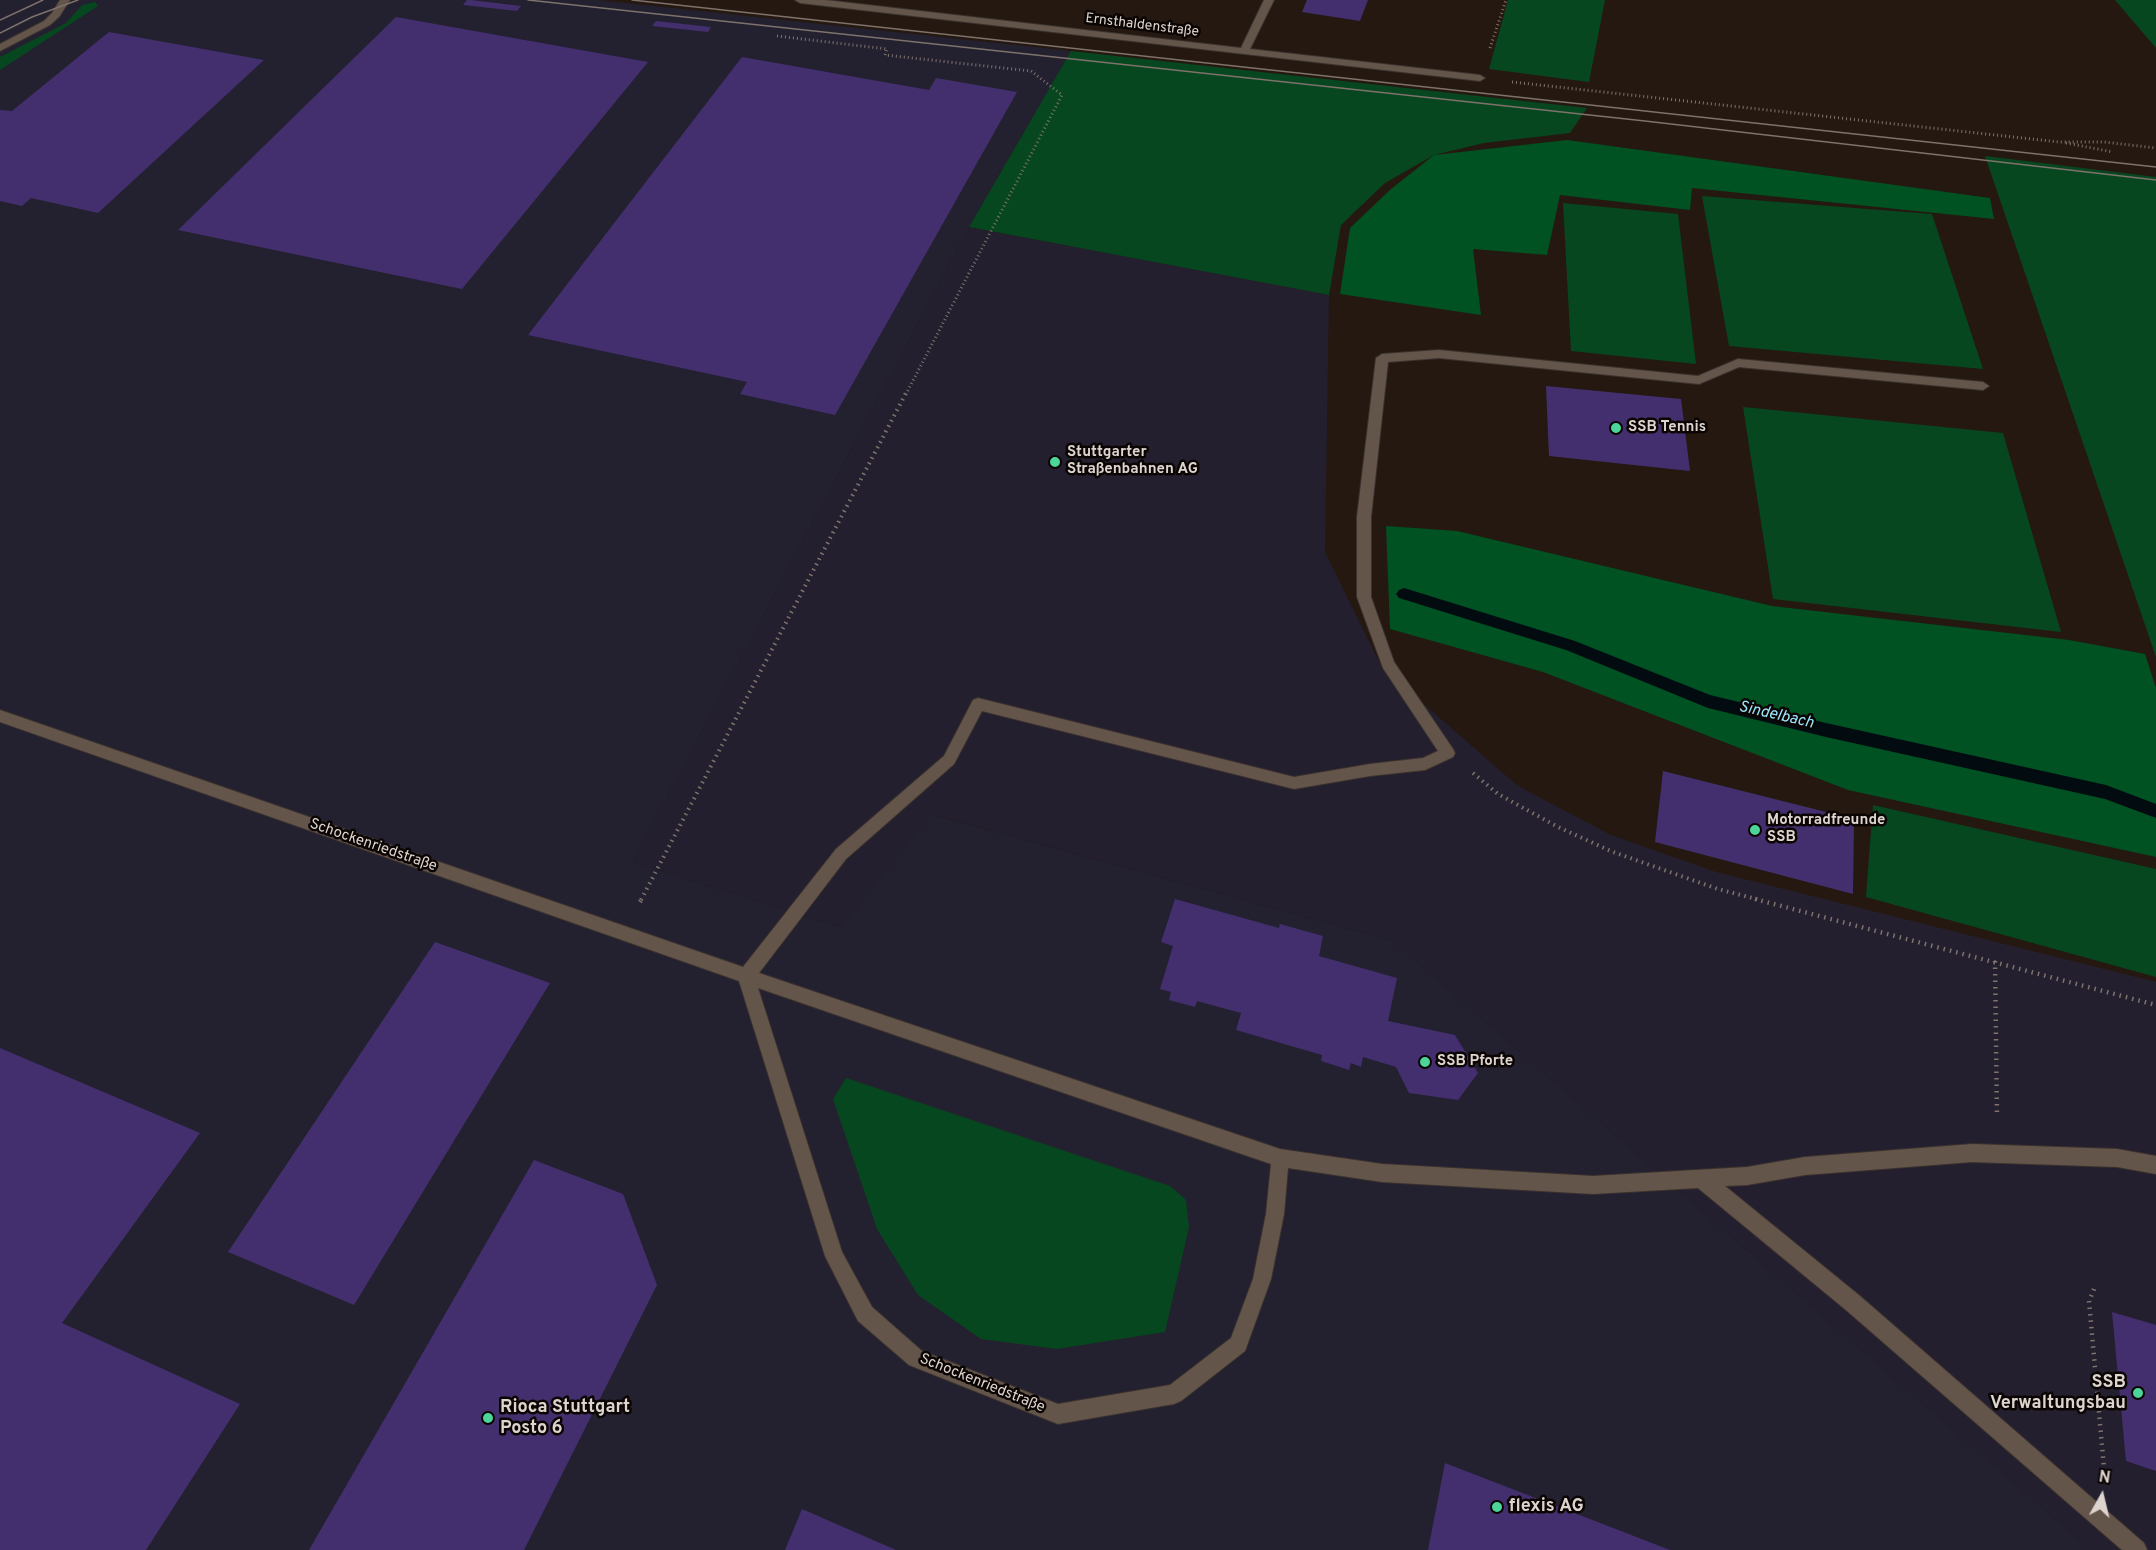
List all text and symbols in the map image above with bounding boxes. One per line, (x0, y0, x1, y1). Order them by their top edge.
street label: Ernsthaldenstraße (1084, 11, 1200, 41)
place label: SSB Tennis (1628, 419, 1706, 437)
marker: SSB Tennis (1609, 421, 1623, 435)
place label: Stuttgarter Straßenbahnen AG (1067, 444, 1198, 479)
marker: Stuttgarter Straßenbahnen AG (1048, 455, 1062, 469)
water label: Sindelbach (1737, 698, 1815, 734)
place label: Motorradfreunde SSB (1767, 812, 1885, 847)
street label: Schockenriedstraße (307, 816, 439, 876)
marker: Motorradfreunde SSB (1748, 823, 1762, 837)
place label: SSB Pforte (1437, 1053, 1513, 1071)
marker: SSB Pforte (1418, 1055, 1432, 1069)
street label: Schockenriedstraße (917, 1351, 1047, 1417)
place label: SSB Verwaltungsbau (1990, 1372, 2126, 1414)
marker: SSB Verwaltungsbau (2131, 1386, 2145, 1400)
place label: Rioca Stuttgart Posto 6 (500, 1397, 630, 1440)
marker: Rioca Stuttgart Posto 6 (481, 1411, 495, 1425)
north arrow (2072, 1466, 2132, 1526)
text: N (2097, 1467, 2112, 1489)
place label: flexis AG (1509, 1496, 1584, 1518)
marker: flexis AG (1490, 1500, 1504, 1514)

